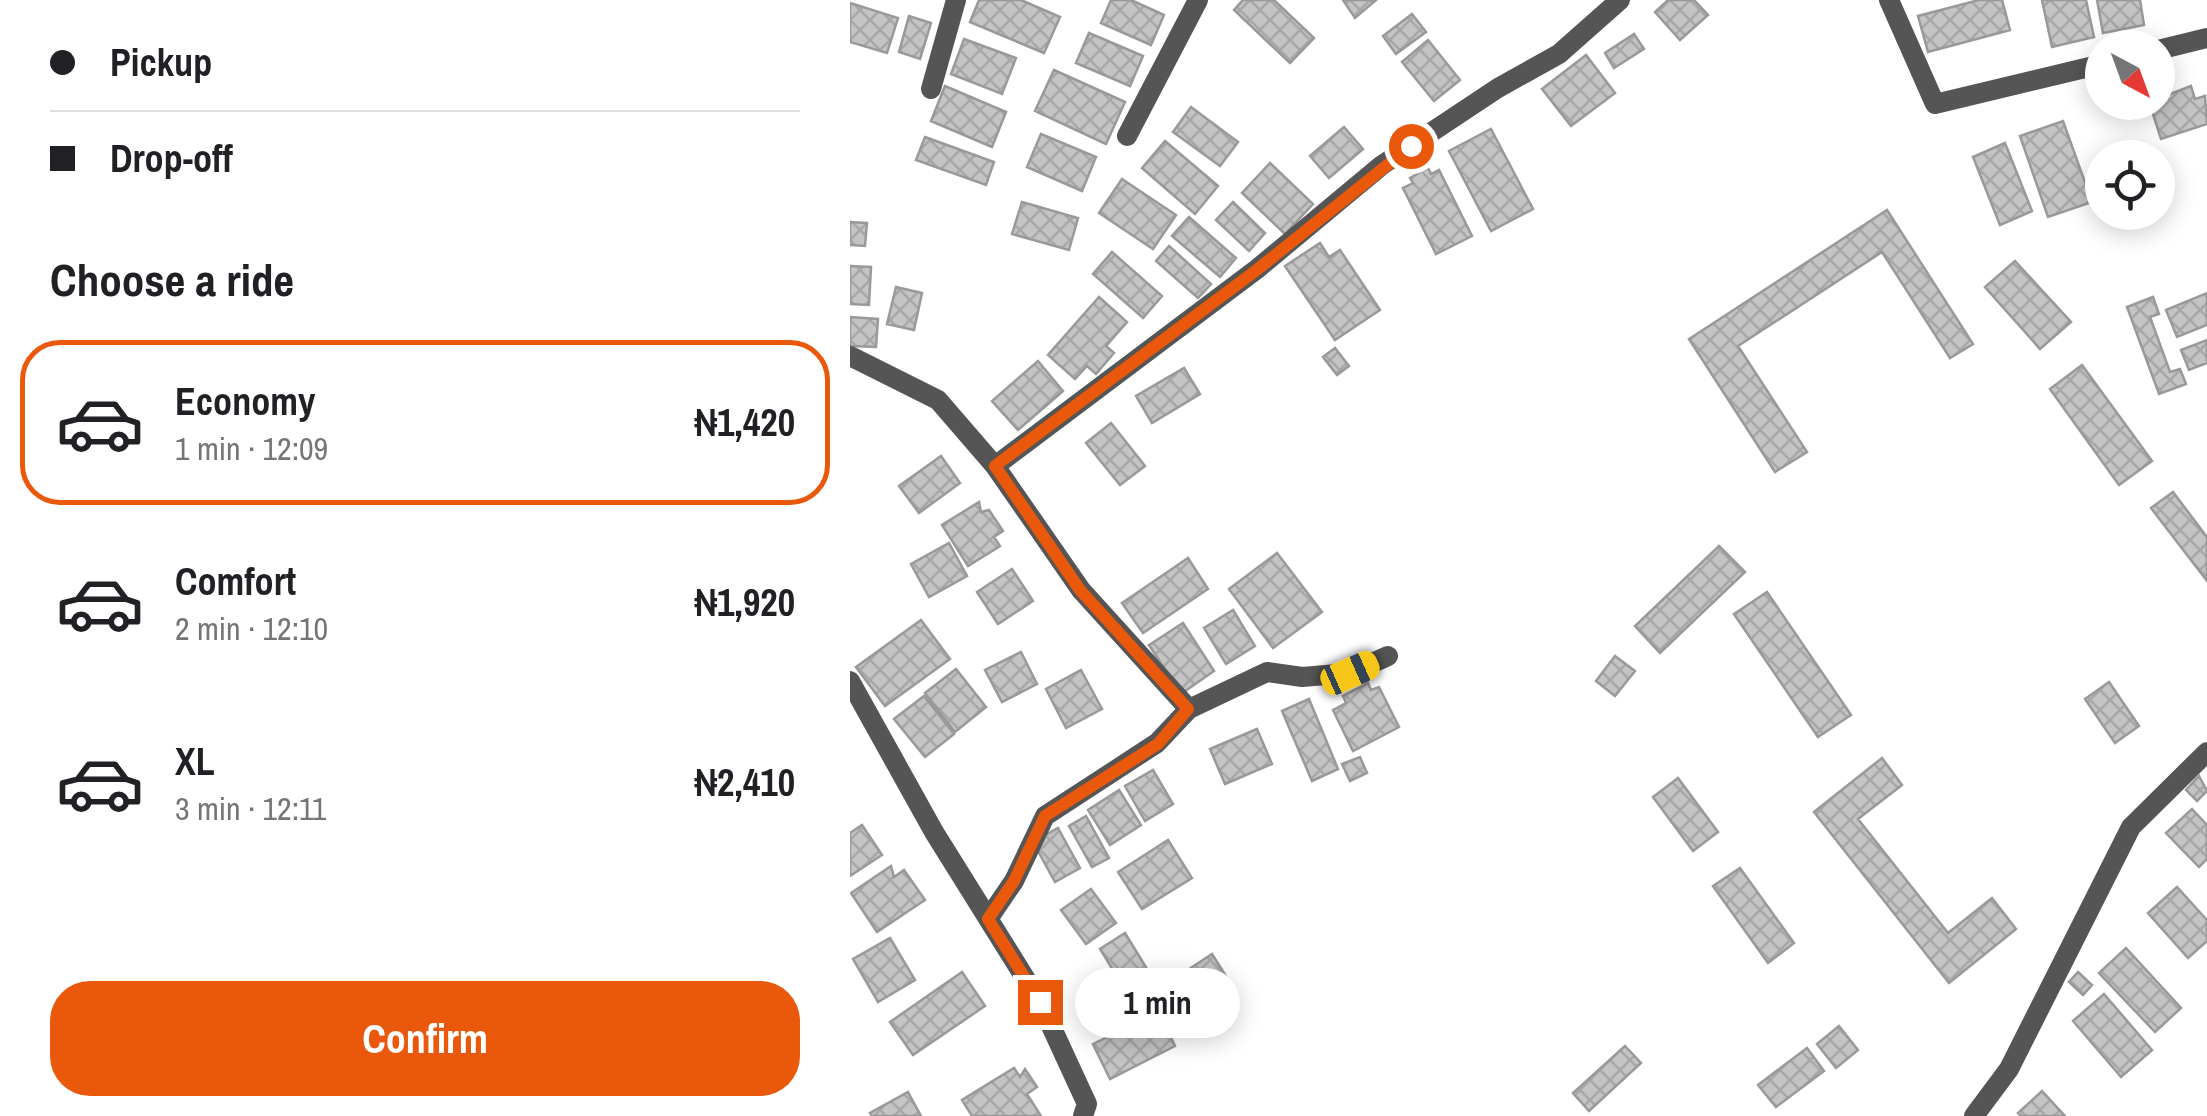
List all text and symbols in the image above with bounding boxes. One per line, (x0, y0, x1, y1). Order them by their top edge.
north arrow (2085, 30, 2175, 120)
map controls (2085, 30, 2175, 230)
text: Pickup (110, 37, 212, 88)
route start (1389, 124, 1434, 169)
text: Drop-off (110, 133, 233, 184)
button: locate (2085, 140, 2175, 230)
text: Choose a ride (50, 249, 294, 310)
text: Economy (175, 376, 315, 427)
icon: car (55, 378, 145, 468)
text: ₦1,420 (695, 397, 795, 448)
text: 1 min · 12:09 (175, 427, 328, 470)
text: Comfort (175, 556, 296, 607)
icon: car (55, 558, 145, 648)
text: ₦1,920 (695, 577, 795, 628)
text: 2 min · 12:10 (175, 607, 328, 650)
car (1316, 647, 1384, 699)
text: XL (175, 736, 215, 787)
icon: car (55, 738, 145, 828)
text: ₦2,410 (695, 757, 795, 808)
text: 3 min · 12:11 (175, 787, 326, 830)
callout: 1 min (1075, 967, 1240, 1037)
route end (1018, 980, 1063, 1025)
button: Confirm (50, 981, 800, 1096)
text: 1 min (1123, 981, 1192, 1024)

